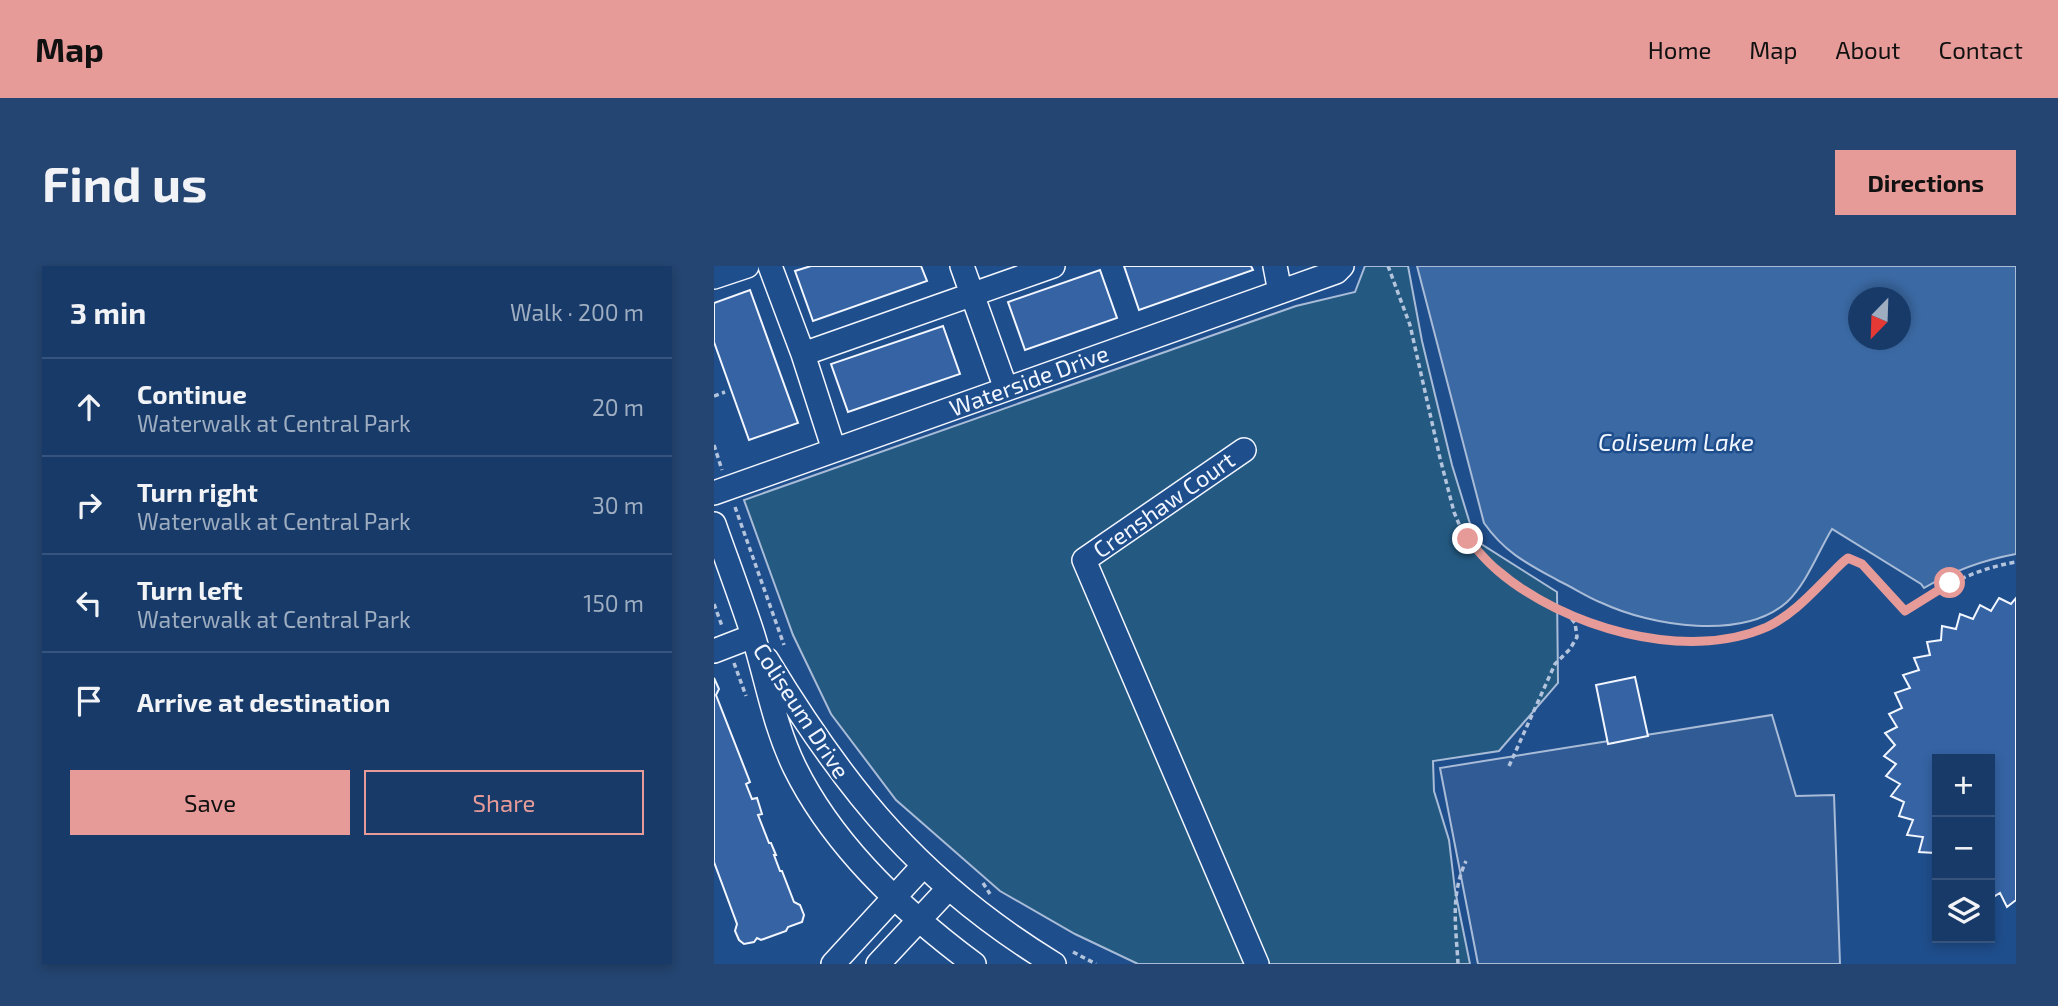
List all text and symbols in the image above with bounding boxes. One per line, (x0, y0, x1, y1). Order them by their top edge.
text: Map (35, 29, 104, 69)
text: Home (1648, 35, 1711, 64)
text: Map (1749, 35, 1797, 64)
text: About (1835, 35, 1901, 64)
text: Contact (1939, 35, 2023, 64)
button: Directions (1835, 150, 2016, 215)
text: Find us (42, 153, 207, 212)
north arrow (1848, 287, 1911, 350)
text: 3 min (70, 294, 146, 330)
text: Walk · 200 m (510, 298, 644, 326)
street label: Waterside Drive (945, 338, 1112, 422)
text: Continue (137, 378, 247, 409)
icon: ahead (70, 388, 108, 426)
text: 20 m (592, 393, 644, 421)
text: Waterwalk at Central Park (137, 409, 411, 437)
water label: Coliseum Lake (1598, 427, 1754, 456)
street label: Crenshaw Court (1087, 445, 1240, 563)
text: Turn right (137, 476, 258, 507)
icon: right (70, 486, 108, 524)
text: 30 m (592, 491, 644, 519)
text: Waterwalk at Central Park (137, 507, 411, 535)
route end (1452, 523, 1483, 554)
route start (1934, 567, 1965, 598)
text: Turn left (137, 574, 243, 605)
icon: left (70, 584, 108, 622)
text: 150 m (583, 589, 644, 617)
text: Waterwalk at Central Park (137, 605, 411, 633)
street label: Coliseum Drive (748, 638, 856, 783)
icon: arrive (70, 682, 108, 720)
text: Arrive at destination (137, 686, 390, 717)
map controls (1932, 754, 1995, 943)
button: + (1932, 754, 1995, 817)
button: Save (70, 770, 350, 835)
button: Share (364, 770, 644, 835)
button: − (1932, 817, 1995, 880)
button: layers (1932, 880, 1995, 943)

